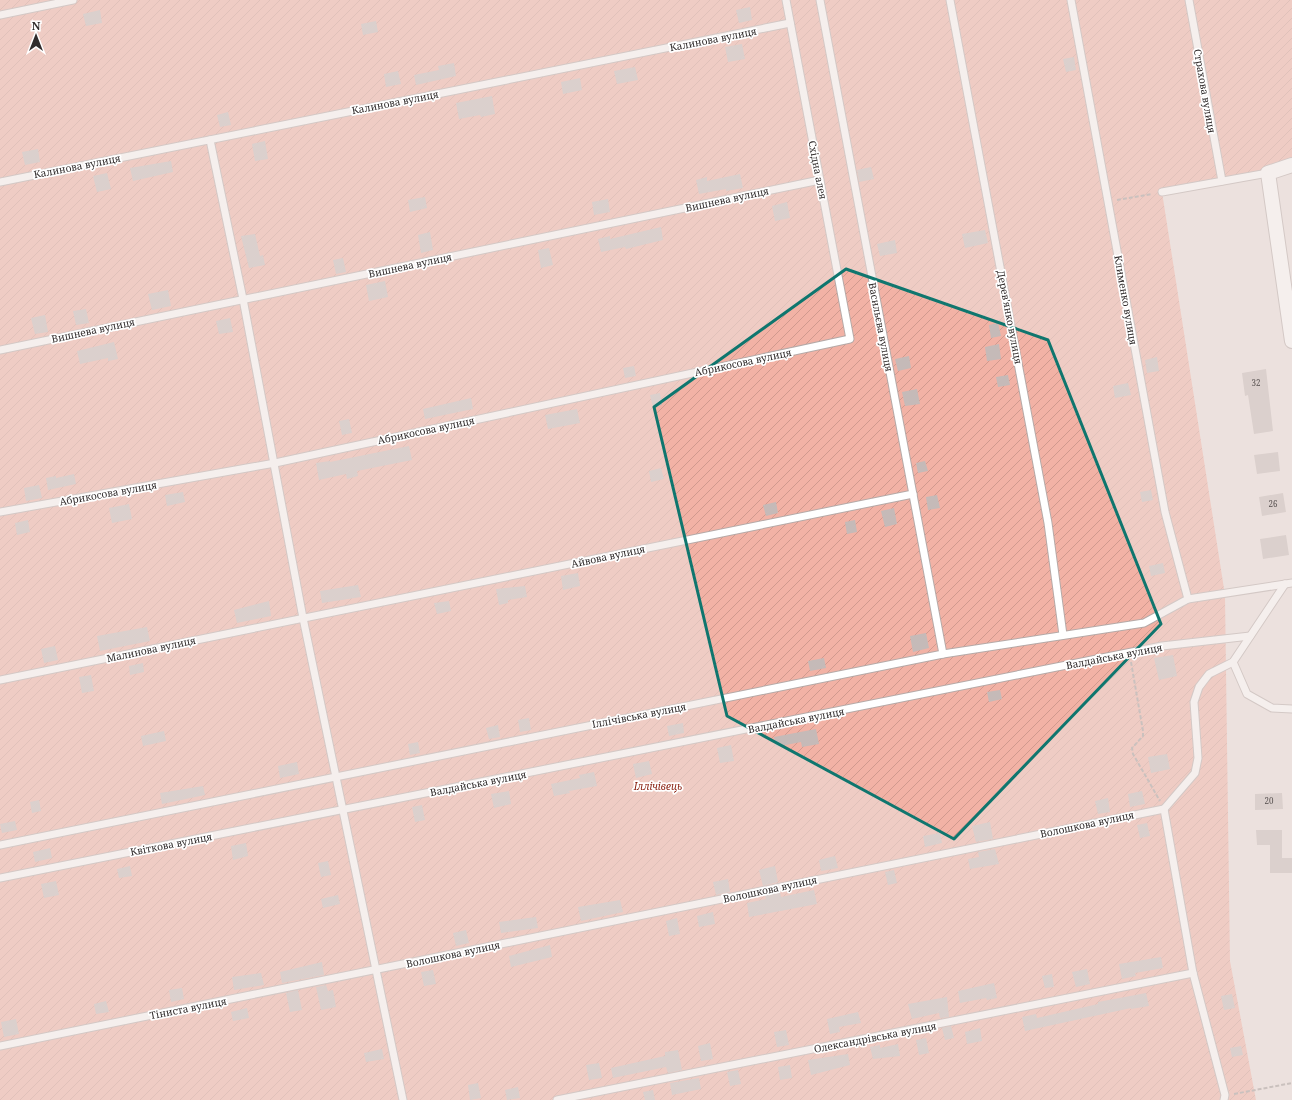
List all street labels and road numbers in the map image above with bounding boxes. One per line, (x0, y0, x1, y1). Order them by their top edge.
street label: Калинова вулиця (668, 24, 758, 54)
street label: Страхова вулиця (1191, 48, 1219, 135)
street label: Калинова вулиця (350, 87, 440, 117)
street label: Східна алея (805, 140, 831, 201)
street label: Калинова вулиця (32, 151, 122, 181)
street label: Вишнева вулиця (684, 183, 770, 215)
street label: Вишнева вулиця (367, 249, 453, 281)
street label: Клименко вулиця (1111, 254, 1141, 346)
street label: Дерев'янко вулиця (994, 269, 1026, 365)
street label: Васильєва вулиця (865, 281, 897, 373)
street label: Вишнева вулиця (50, 314, 136, 346)
street label: Абрикосова вулиця (693, 345, 793, 379)
street label: Абрикосова вулиця (376, 413, 476, 447)
street label: Абрикосова вулиця (58, 477, 158, 508)
street label: Айвова вулиця (570, 541, 647, 571)
street label: Малинова вулиця (105, 633, 197, 665)
street label: Валдайська вулиця (1065, 640, 1164, 672)
street label: Іллічівська вулиця (591, 699, 688, 731)
street label: Валдайська вулиця (747, 704, 846, 736)
street label: Валдайська вулиця (429, 767, 528, 799)
street label: Волошкова вулиця (1039, 807, 1135, 841)
street label: Квіткова вулиця (129, 829, 213, 859)
street label: Волошкова вулиця (722, 872, 818, 906)
street label: Волошкова вулиця (405, 937, 501, 971)
street label: Тіниста вулиця (148, 994, 228, 1022)
street label: Олександрівська вулиця (813, 1018, 938, 1056)

